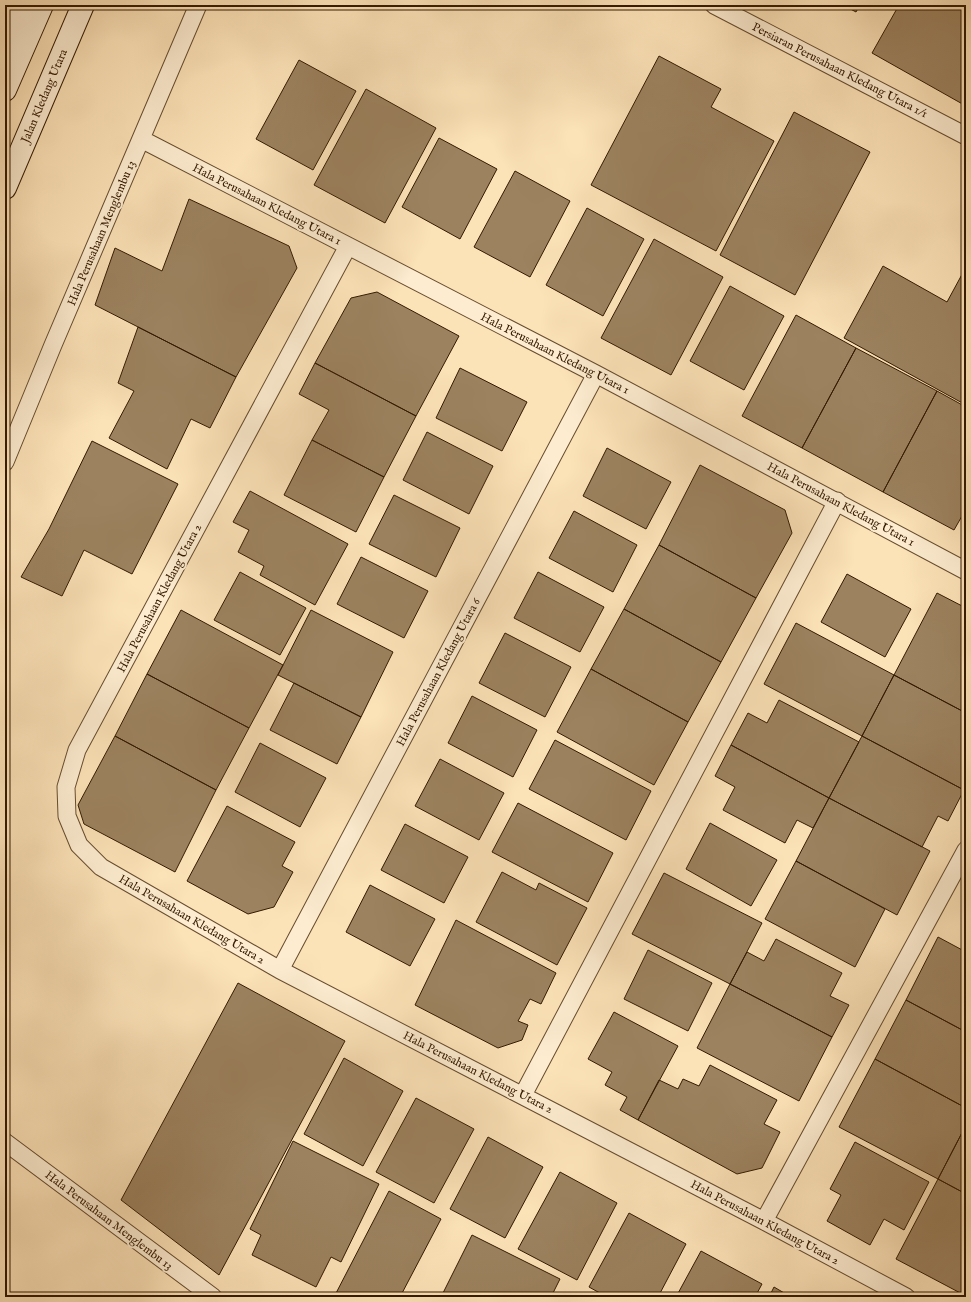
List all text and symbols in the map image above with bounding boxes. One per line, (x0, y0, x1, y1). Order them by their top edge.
street label: Persiaran Perusahaan Kledang Utara 1/1 (750, 20, 930, 121)
street label: Jalan Kledang Utara (17, 46, 72, 148)
street label: Hala Perusahaan Menglembu 13 (64, 158, 139, 308)
street label: Hala Perusahaan Kledang Utara 1 (190, 160, 344, 249)
street label: Hala Perusahaan Kledang Utara 1 (478, 309, 632, 398)
street label: Hala Perusahaan Kledang Utara 1 (764, 459, 917, 550)
street label: Hala Perusahaan Kledang Utara 2 (114, 521, 205, 675)
street label: Hala Perusahaan Kledang Utara 6 (393, 595, 484, 749)
street label: Hala Perusahaan Kledang Utara 2 (116, 871, 268, 968)
street label: Hala Perusahaan Kledang Utara 2 (400, 1028, 556, 1117)
street label: Hala Perusahaan Menglembu 13 (42, 1167, 176, 1273)
street label: Hala Perusahaan Kledang Utara 2 (688, 1177, 842, 1268)

